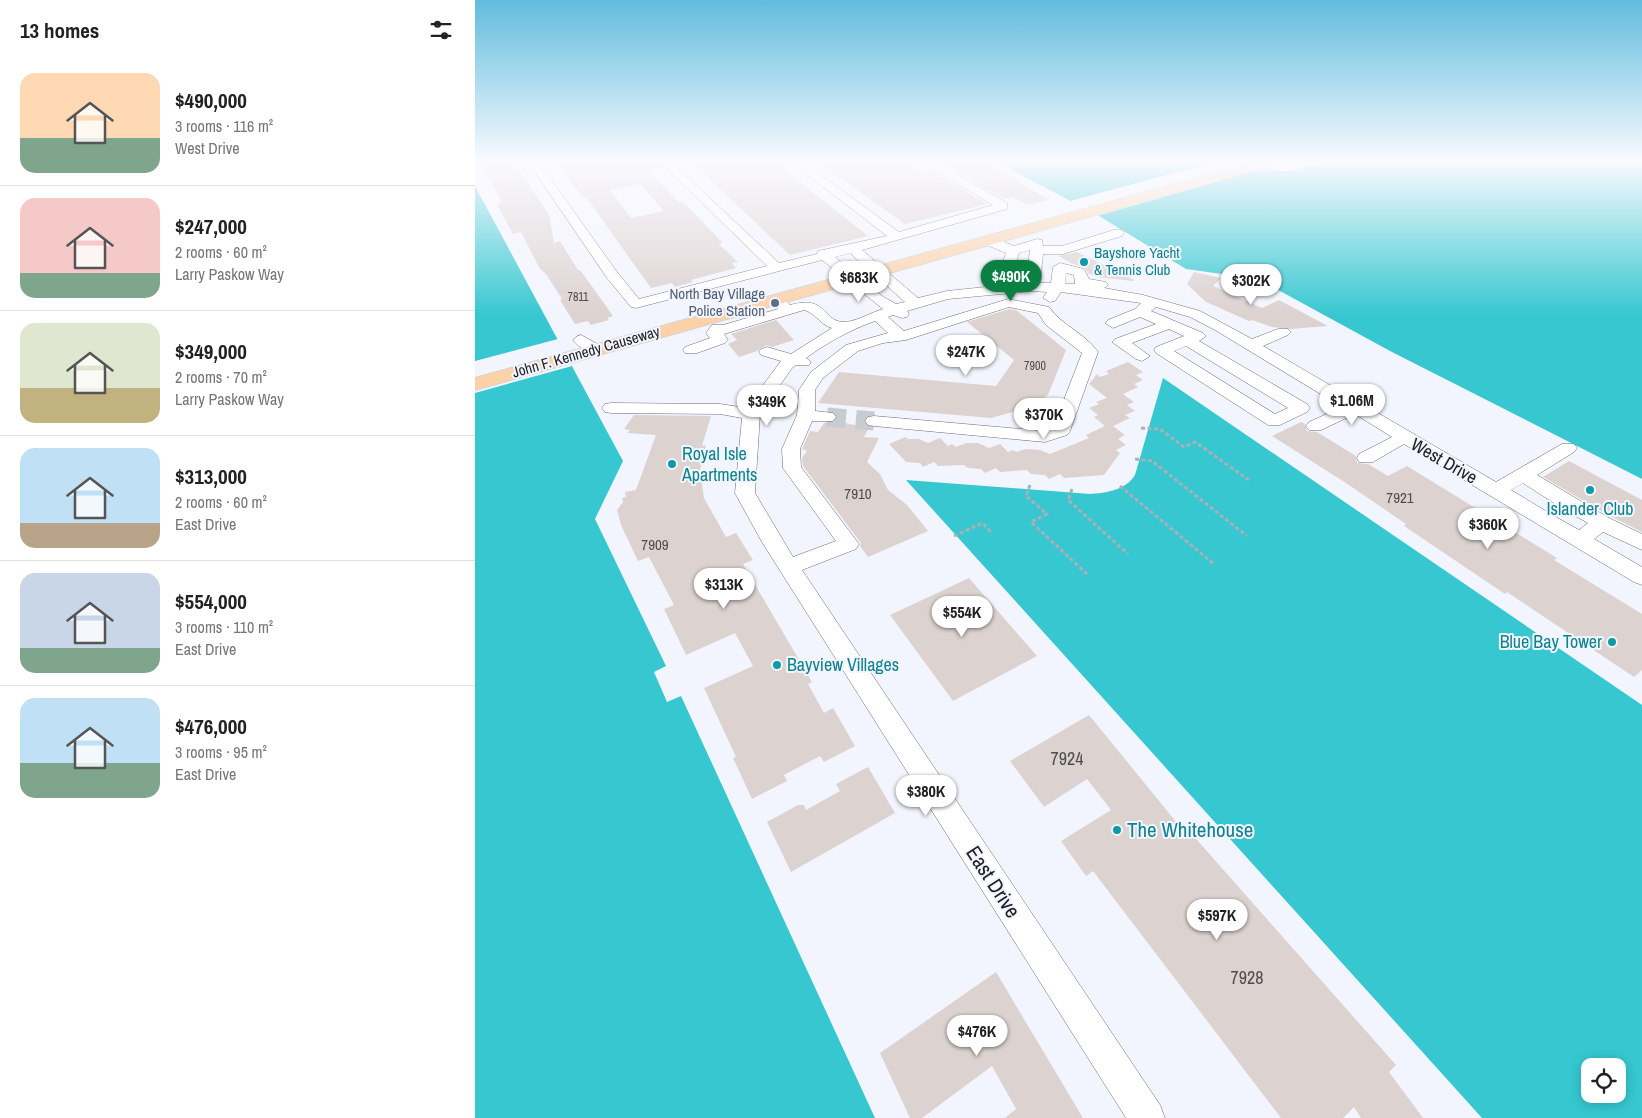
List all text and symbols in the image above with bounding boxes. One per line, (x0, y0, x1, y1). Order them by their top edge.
text: 13 homes (20, 16, 99, 45)
icon: filters (427, 16, 455, 44)
text: $490,000 (175, 86, 247, 115)
icon: home (60, 93, 120, 153)
text: 3 rooms · 116 m² (175, 115, 273, 137)
text: West Drive (175, 137, 240, 159)
text: $247,000 (175, 212, 247, 241)
icon: home (60, 218, 120, 278)
text: 2 rooms · 60 m² (175, 241, 267, 263)
place label: Bayshore Yacht & Tennis Club (1094, 242, 1180, 280)
marker: Bayshore Yacht & Tennis Club (1078, 256, 1090, 268)
pin: $683K (824, 260, 894, 303)
pin: $490K (976, 260, 1046, 302)
text: Larry Paskow Way (175, 263, 284, 285)
pin: $302K (1216, 264, 1286, 306)
text: $490K (992, 265, 1030, 287)
text: $683K (840, 266, 878, 288)
text: $302K (1232, 269, 1270, 291)
place label: North Bay Village Police Station (669, 283, 765, 321)
house number: 7811 (567, 289, 589, 305)
marker: North Bay Village Police Station (769, 297, 781, 309)
street label: John F. Kennedy Causeway (510, 320, 663, 383)
pin: $247K (931, 334, 1001, 377)
text: $349,000 (175, 337, 247, 366)
text: $247K (947, 340, 985, 362)
icon: home (60, 343, 120, 403)
house number: 7900 (1024, 358, 1046, 374)
text: 2 rooms · 70 m² (175, 366, 267, 388)
pin: $349K (732, 384, 802, 427)
pin: $1.06M (1311, 384, 1393, 426)
text: Larry Paskow Way (175, 388, 284, 410)
text: $1.06M (1330, 389, 1374, 411)
text: $349K (748, 390, 786, 412)
pin: $370K (1009, 398, 1079, 440)
text: $370K (1025, 403, 1063, 425)
street label: West Drive (1406, 432, 1482, 490)
place label: Royal Isle Apartments (681, 441, 757, 487)
marker: Royal Isle Apartments (666, 458, 678, 470)
text: $313,000 (175, 462, 247, 491)
icon: home (60, 468, 120, 528)
house number: 7910 (844, 483, 872, 504)
marker: Islander Club (1584, 484, 1596, 496)
house number: 7921 (1386, 487, 1414, 508)
text: 2 rooms · 60 m² (175, 491, 267, 513)
place label: Islander Club (1547, 496, 1633, 521)
pin: $360K (1453, 508, 1523, 550)
text: East Drive (175, 513, 236, 535)
text: $360K (1469, 513, 1507, 535)
house number: 7909 (641, 534, 669, 555)
pin: $313K (689, 568, 759, 610)
text: $313K (705, 573, 743, 595)
text: $554,000 (175, 587, 247, 616)
icon: home (60, 593, 120, 653)
pin: $554K (927, 596, 997, 638)
text: $554K (943, 601, 981, 623)
text: 3 rooms · 110 m² (175, 616, 273, 638)
place label: Blue Bay Tower (1500, 629, 1602, 654)
marker: Blue Bay Tower (1606, 636, 1618, 648)
text: East Drive (175, 638, 236, 660)
place label: Bayview Villages (787, 652, 899, 677)
marker: Bayview Villages (771, 659, 783, 671)
text: $476,000 (175, 712, 247, 741)
icon: home (60, 718, 120, 778)
text: 3 rooms · 95 m² (175, 741, 267, 763)
house number: 7924 (1051, 746, 1083, 771)
text: East Drive (175, 763, 236, 785)
pin: $380K (891, 774, 961, 817)
text: $380K (907, 780, 945, 802)
place label: The Whitehouse (1127, 815, 1253, 844)
marker: The Whitehouse (1111, 824, 1123, 836)
street label: East Drive (959, 840, 1027, 923)
pin: $597K (1182, 898, 1252, 941)
text: $597K (1198, 904, 1236, 926)
house number: 7928 (1231, 965, 1263, 990)
pin: $476K (942, 1014, 1012, 1057)
text: $476K (958, 1020, 996, 1042)
map controls (1581, 1058, 1626, 1103)
button: locate (1581, 1058, 1626, 1103)

